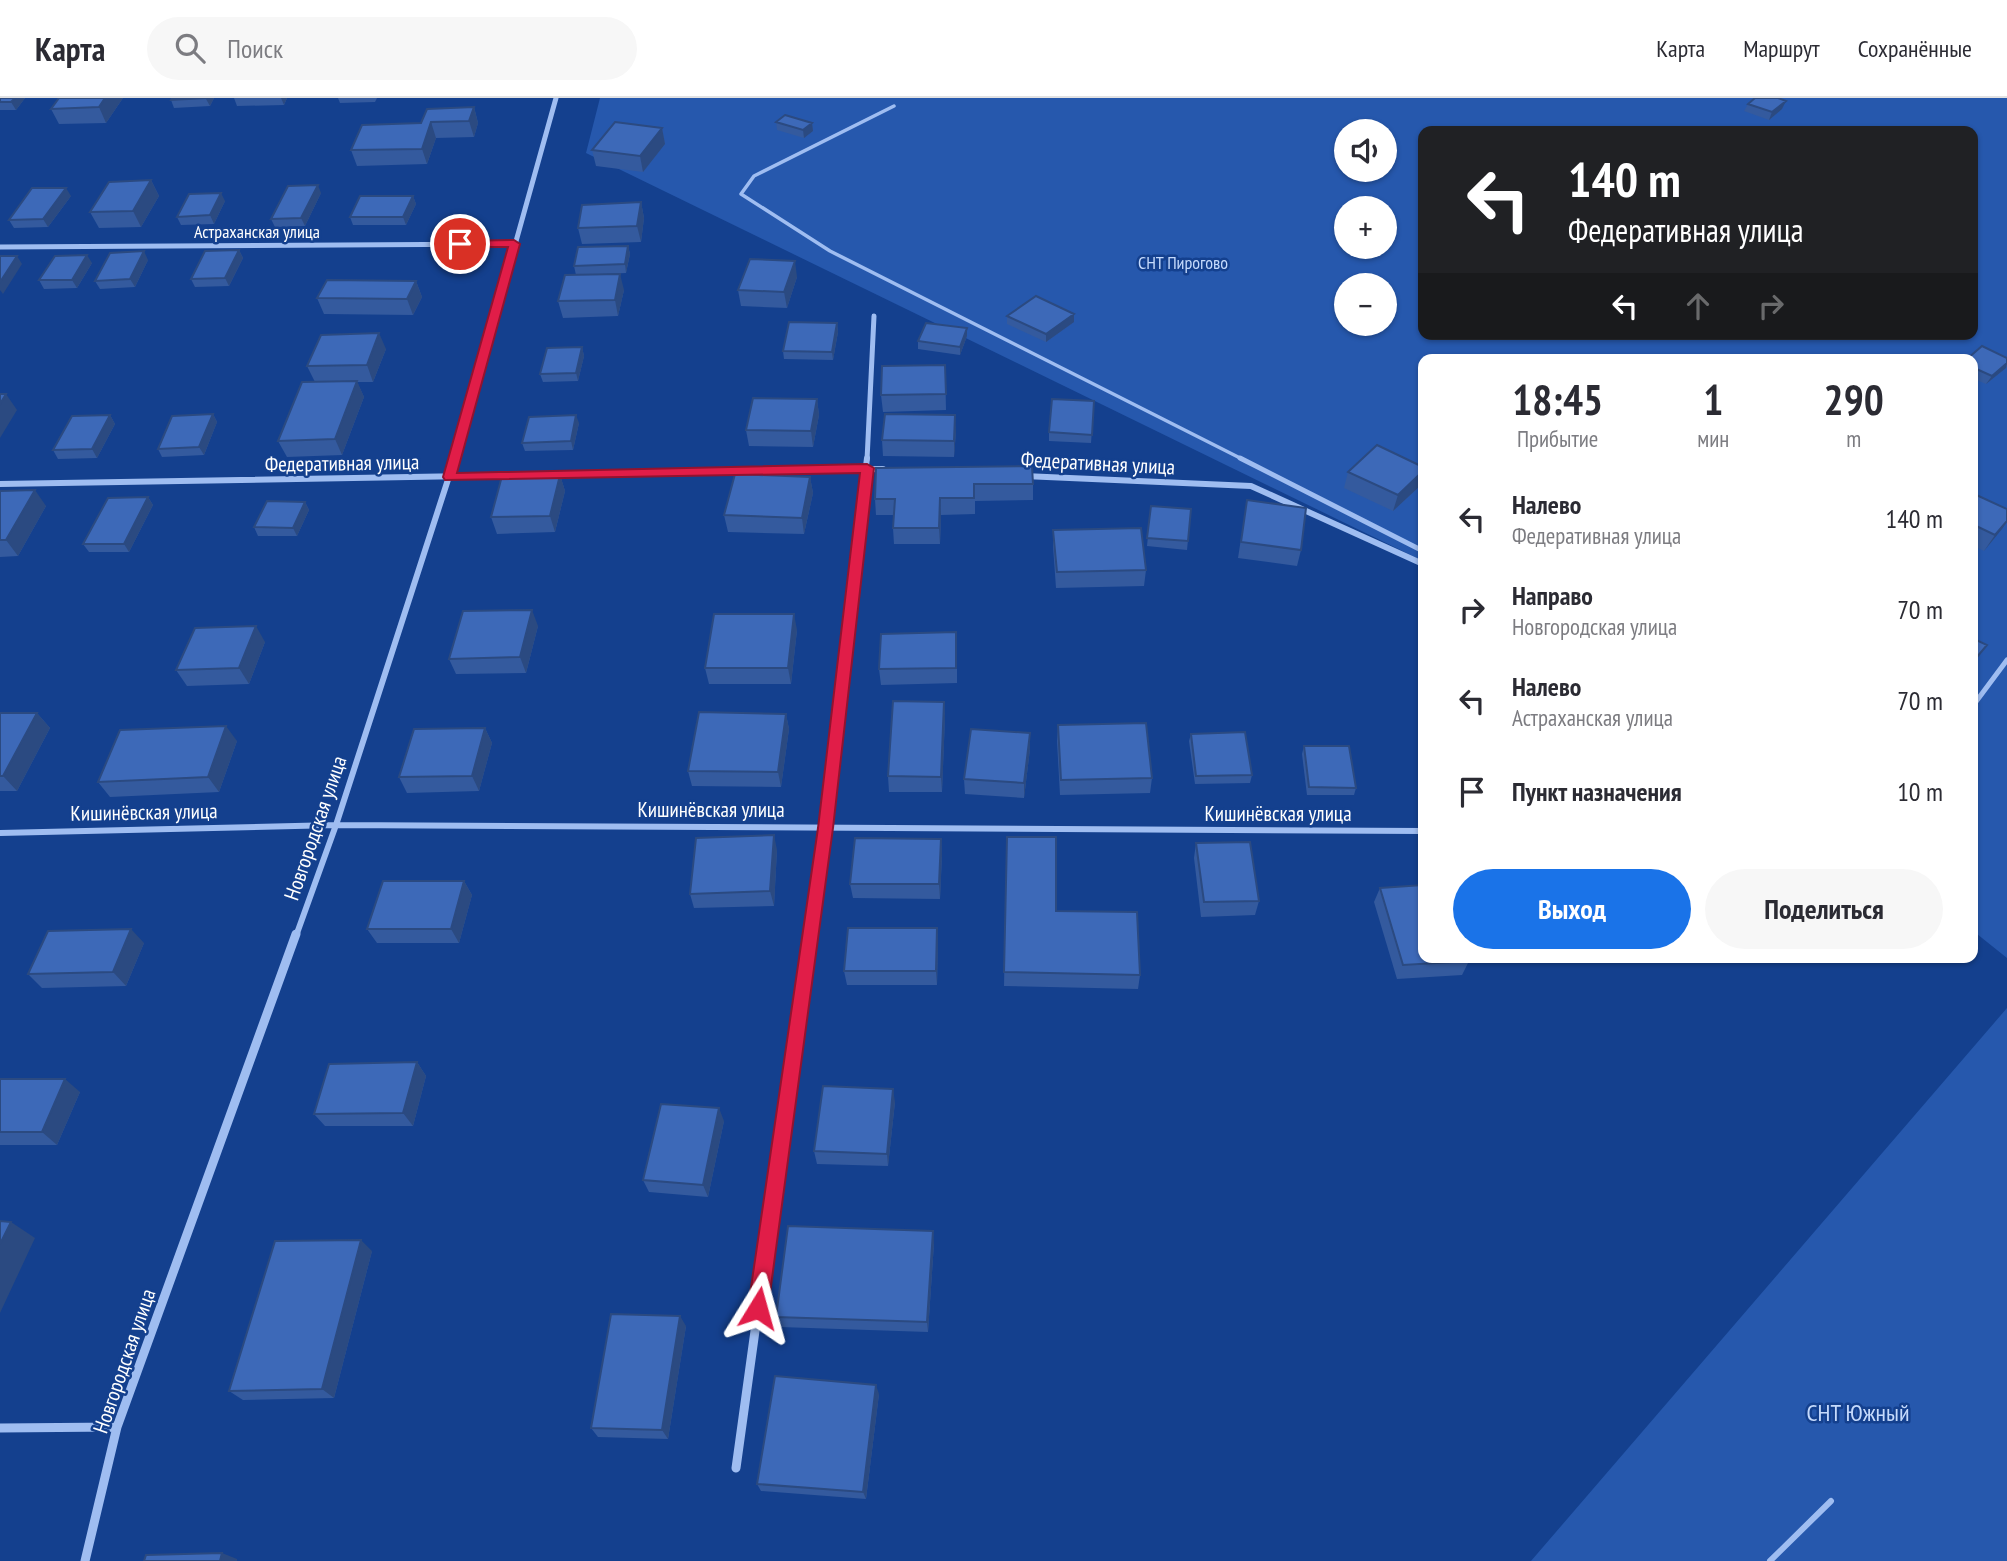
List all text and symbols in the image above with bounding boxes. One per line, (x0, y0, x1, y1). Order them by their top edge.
search box (147, 17, 637, 80)
text: Карта (35, 27, 105, 70)
icon: search (171, 29, 209, 67)
text: Поиск (227, 32, 283, 65)
text: Карта (1656, 33, 1705, 64)
text: Маршрут (1743, 33, 1820, 64)
text: Сохранённые (1858, 33, 1972, 64)
map controls (1334, 119, 1397, 336)
button: sound (1334, 119, 1397, 182)
text: 140 m (1568, 147, 1681, 211)
icon: left (1453, 154, 1544, 245)
button: + (1334, 196, 1397, 259)
text: Федеративная улица (1568, 209, 1803, 251)
pin (430, 214, 490, 274)
street label: Астраханская улица (194, 220, 320, 243)
icon: arrive (441, 225, 479, 263)
park label: СНТ Пирогово (1138, 251, 1228, 274)
button: − (1334, 273, 1397, 336)
icon: left (1606, 287, 1644, 325)
icon: ahead (1679, 287, 1717, 325)
icon: right (1752, 287, 1790, 325)
text: 18:45 (1512, 372, 1603, 427)
text: 1 (1703, 372, 1723, 427)
text: 290 (1824, 372, 1884, 427)
text: Прибытие (1517, 424, 1598, 453)
text: мин (1697, 424, 1729, 453)
text: m (1846, 424, 1861, 453)
street label: Федеративная улица (1020, 445, 1176, 481)
street label: Федеративная улица (265, 448, 419, 478)
text: Налево (1512, 488, 1581, 521)
icon: left (1453, 500, 1491, 538)
text: 140 m (1885, 502, 1943, 535)
text: Федеративная улица (1512, 521, 1681, 550)
text: Направо (1512, 579, 1593, 612)
icon: right (1453, 591, 1491, 629)
text: 70 m (1897, 593, 1943, 626)
text: Новгородская улица (1512, 612, 1677, 641)
text: Налево (1512, 670, 1581, 703)
icon: left (1453, 682, 1491, 720)
text: 70 m (1897, 684, 1943, 717)
text: Астраханская улица (1512, 703, 1673, 732)
street label: Новгородская улица (278, 752, 352, 904)
icon: arrive (1453, 773, 1491, 811)
text: Пункт назначения (1512, 775, 1682, 808)
text: 10 m (1897, 775, 1943, 808)
street label: Кишинёвская улица (637, 796, 785, 823)
street label: Кишинёвская улица (70, 797, 218, 827)
street label: Кишинёвская улица (1204, 800, 1352, 827)
button: Выход (1453, 869, 1691, 949)
button: Поделиться (1705, 869, 1943, 949)
position arrow (721, 1271, 795, 1345)
street label: Новгородская улица (87, 1285, 161, 1437)
park label: СНТ Южный (1807, 1397, 1909, 1428)

